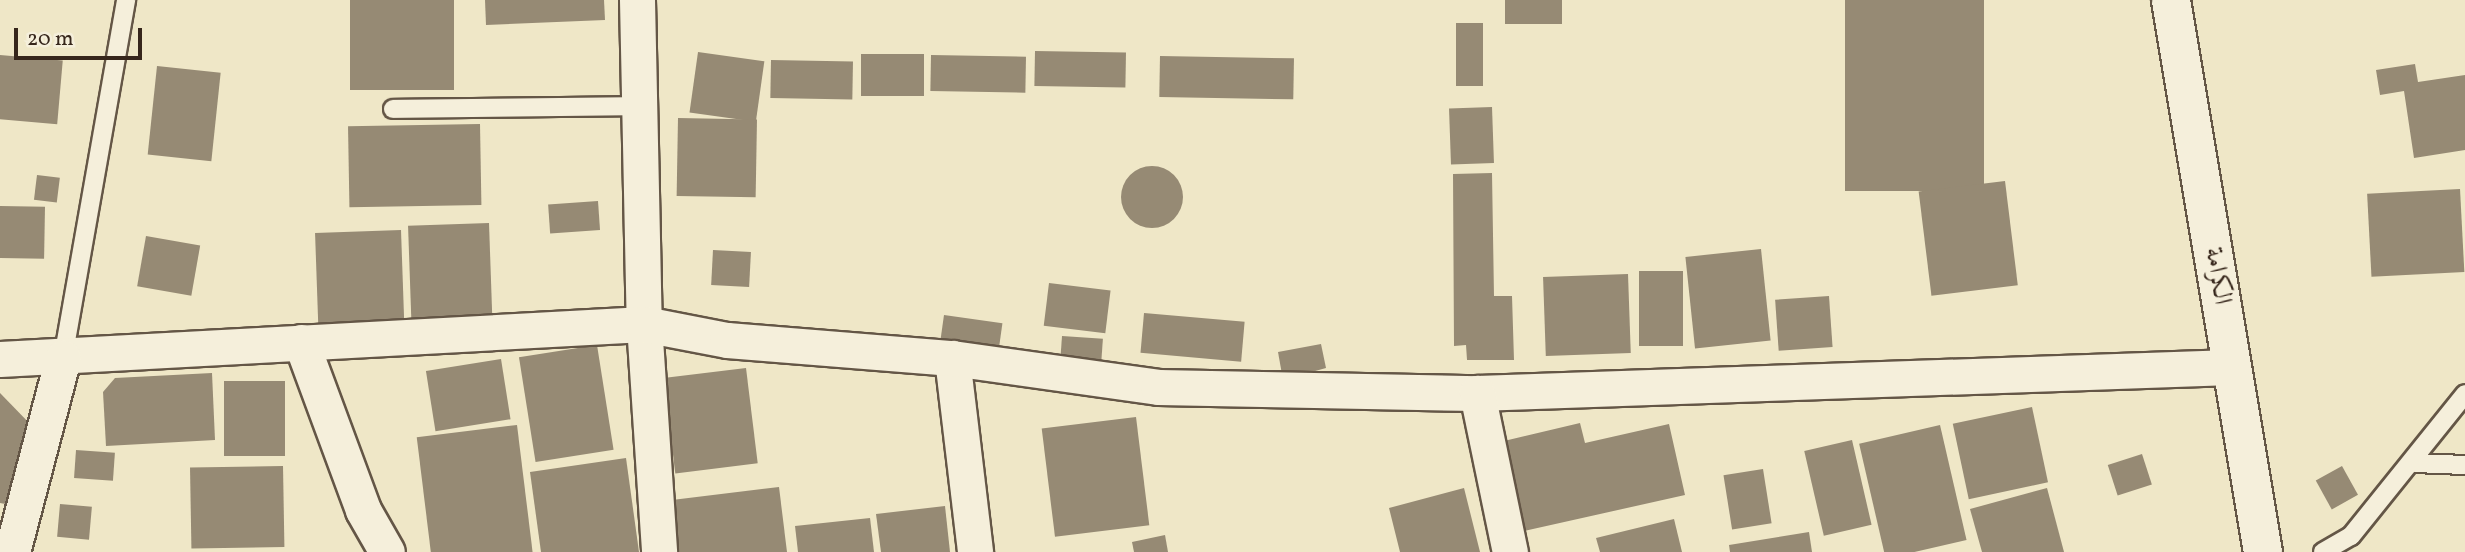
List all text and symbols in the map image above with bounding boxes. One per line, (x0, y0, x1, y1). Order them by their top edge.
scale bar (18, 14, 145, 58)
text: 20 m (27, 25, 73, 54)
street label: الكرامة (2197, 245, 2237, 307)

